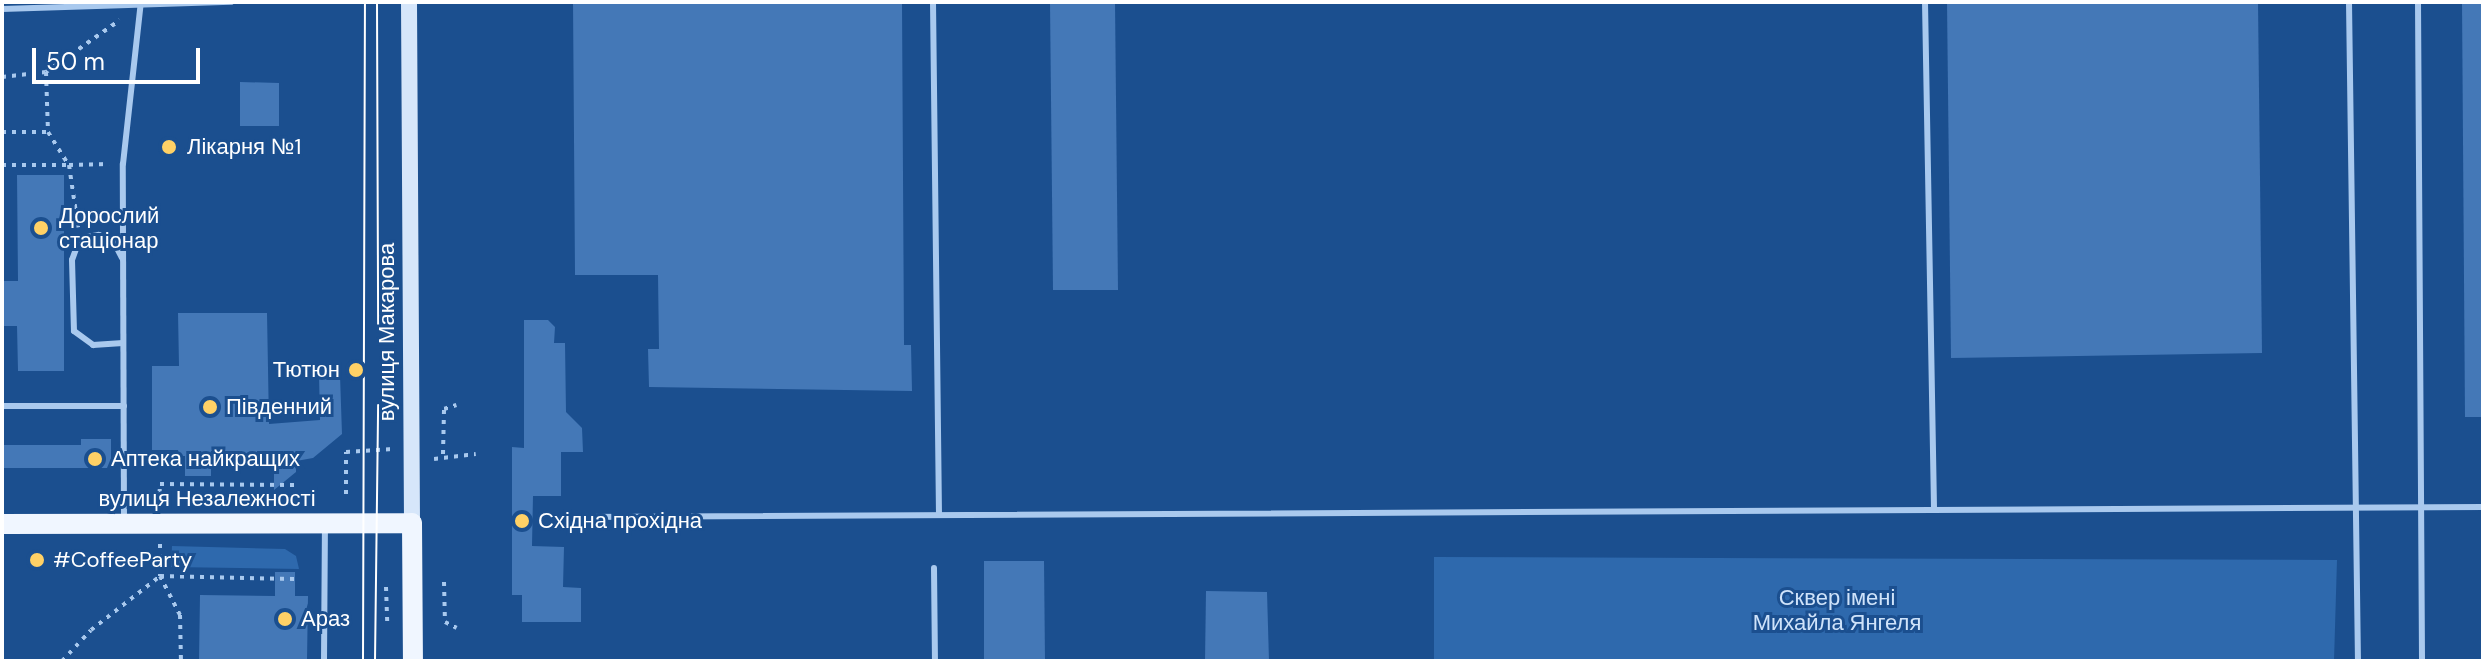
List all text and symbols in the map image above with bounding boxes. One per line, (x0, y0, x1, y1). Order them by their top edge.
scale bar (36, 32, 204, 82)
text: 50 m (46, 46, 105, 77)
place label: Лікарня №1 (187, 134, 301, 160)
marker: Лікарня №1 (158, 136, 180, 158)
place label: Дорослий стаціонар (59, 202, 159, 254)
marker: Дорослий стаціонар (30, 217, 52, 239)
street label: вулиця Макарова (374, 243, 400, 421)
place label: Тютюн (273, 357, 340, 383)
marker: Тютюн (347, 361, 365, 379)
place label: Південний (226, 394, 332, 420)
marker: Південний (201, 398, 219, 416)
place label: Аптека найкращих (111, 446, 300, 472)
marker: Аптека найкращих (86, 450, 104, 468)
street label: вулиця Незалежності (98, 486, 316, 512)
place label: Східна прохідна (538, 508, 702, 534)
marker: Східна прохідна (513, 512, 531, 530)
place label: #CoffeeParty (53, 547, 192, 573)
marker: #CoffeeParty (28, 551, 46, 569)
park label: Сквер імені Михайла Янгеля (1753, 584, 1921, 636)
place label: Араз (301, 606, 350, 632)
marker: Араз (276, 610, 294, 628)

